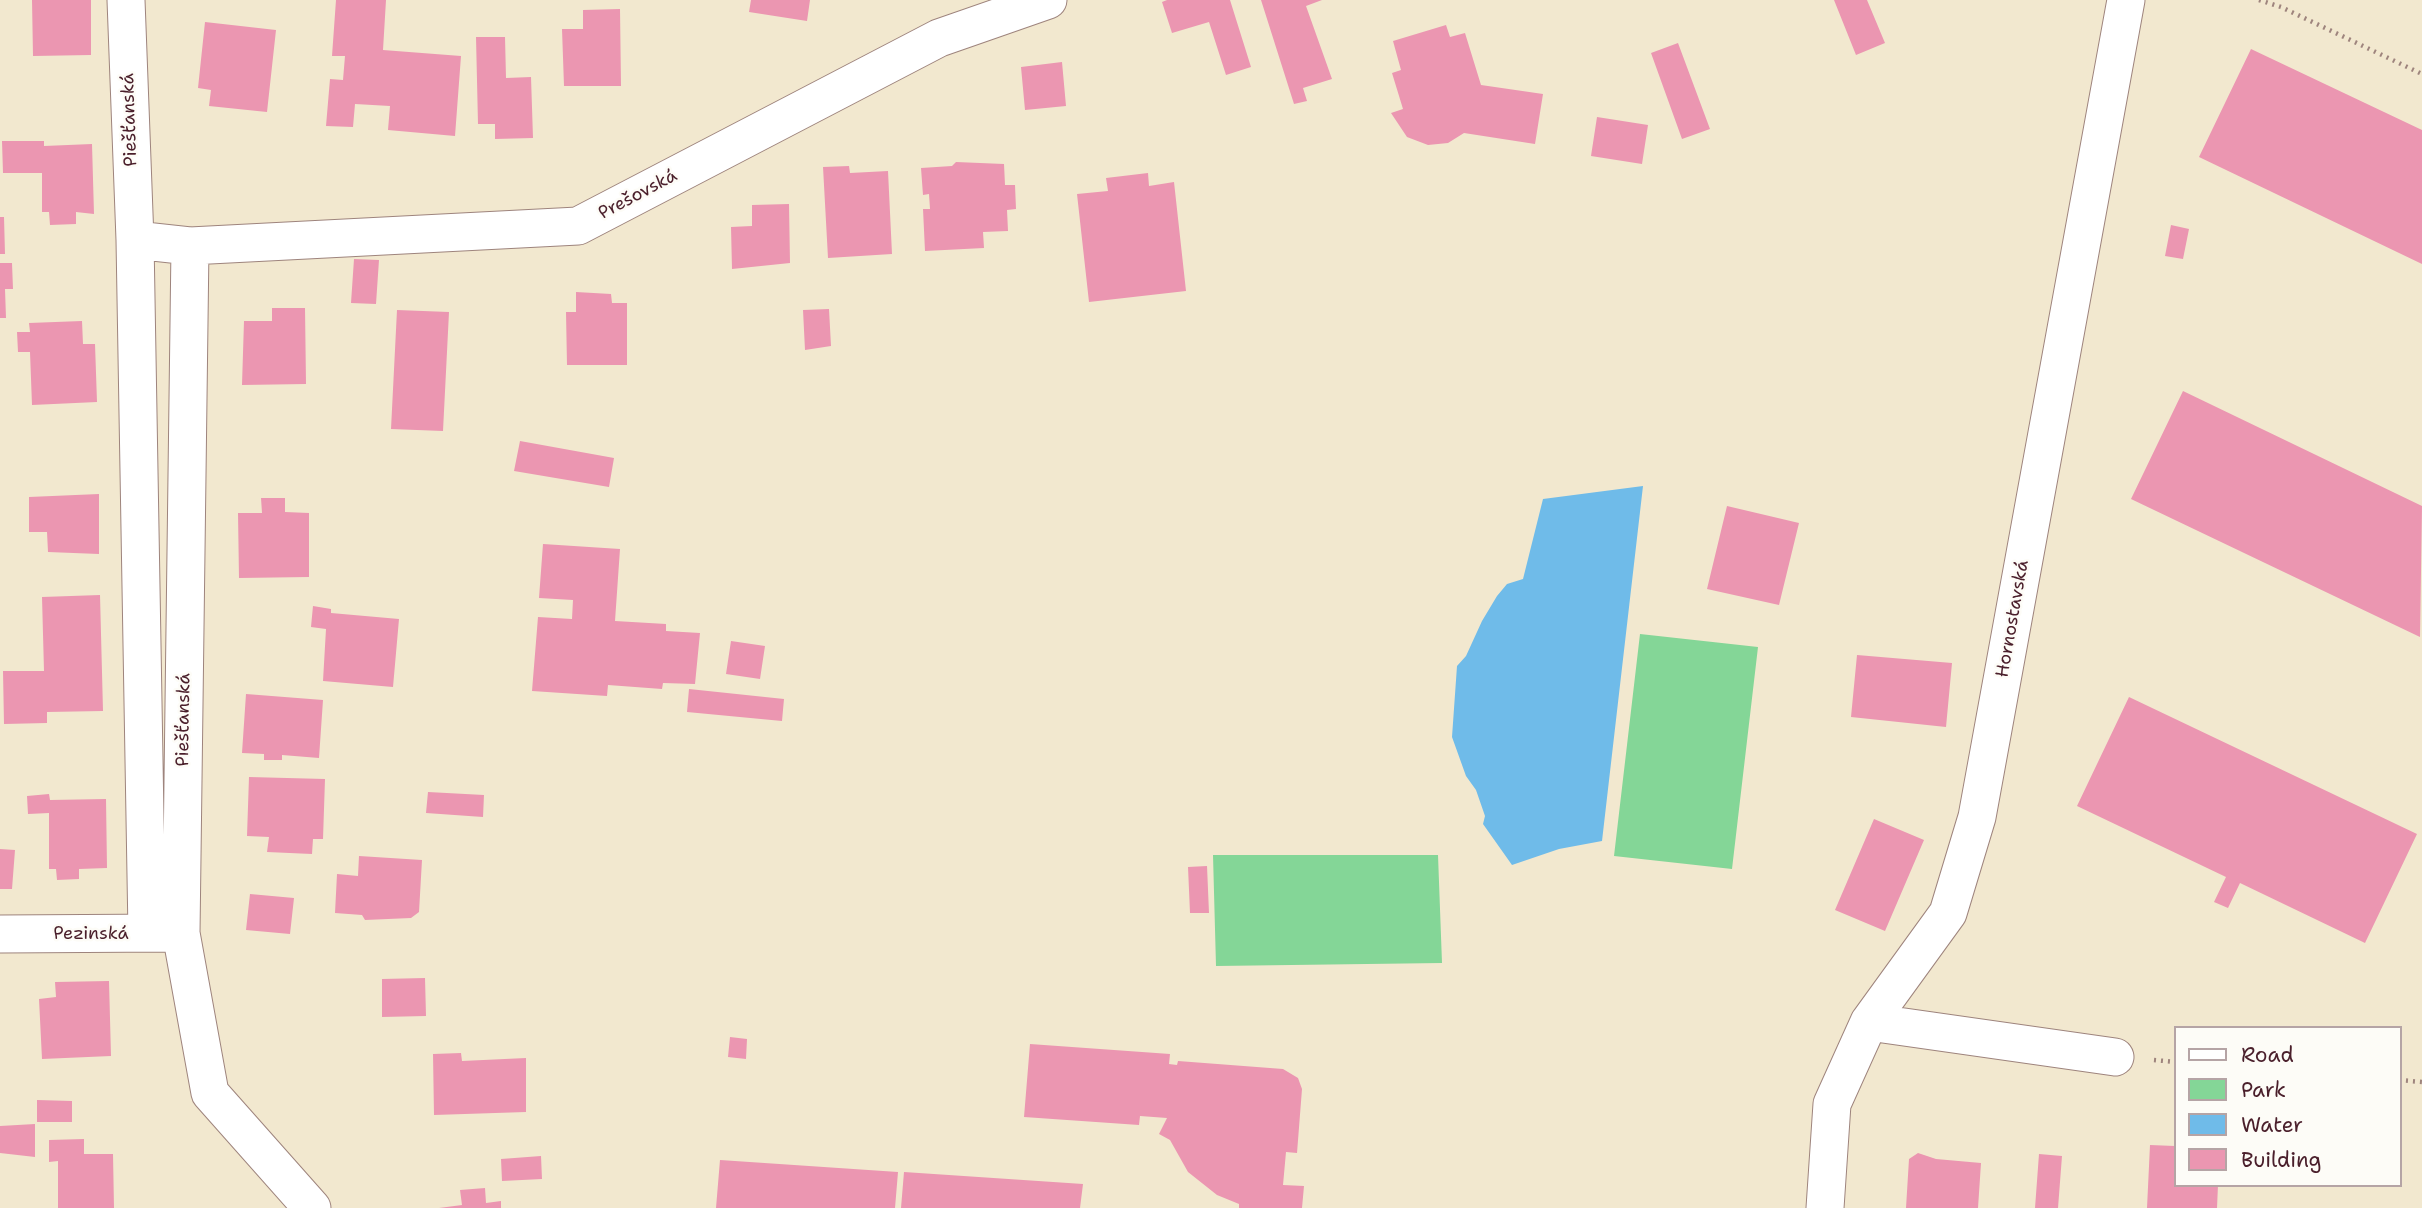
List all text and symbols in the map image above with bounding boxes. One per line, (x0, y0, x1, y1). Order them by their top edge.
street label: Piešťanská (118, 73, 142, 167)
street label: Prešovská (595, 165, 681, 225)
street label: Hornostavská (1992, 559, 2034, 679)
street label: Piešťanská (172, 673, 196, 767)
street label: Pezinská (53, 923, 129, 945)
legend (2174, 1026, 2401, 1187)
text: Road (2241, 1041, 2294, 1069)
text: Park (2241, 1076, 2286, 1104)
text: Water (2241, 1111, 2303, 1139)
text: Building (2241, 1146, 2321, 1174)

